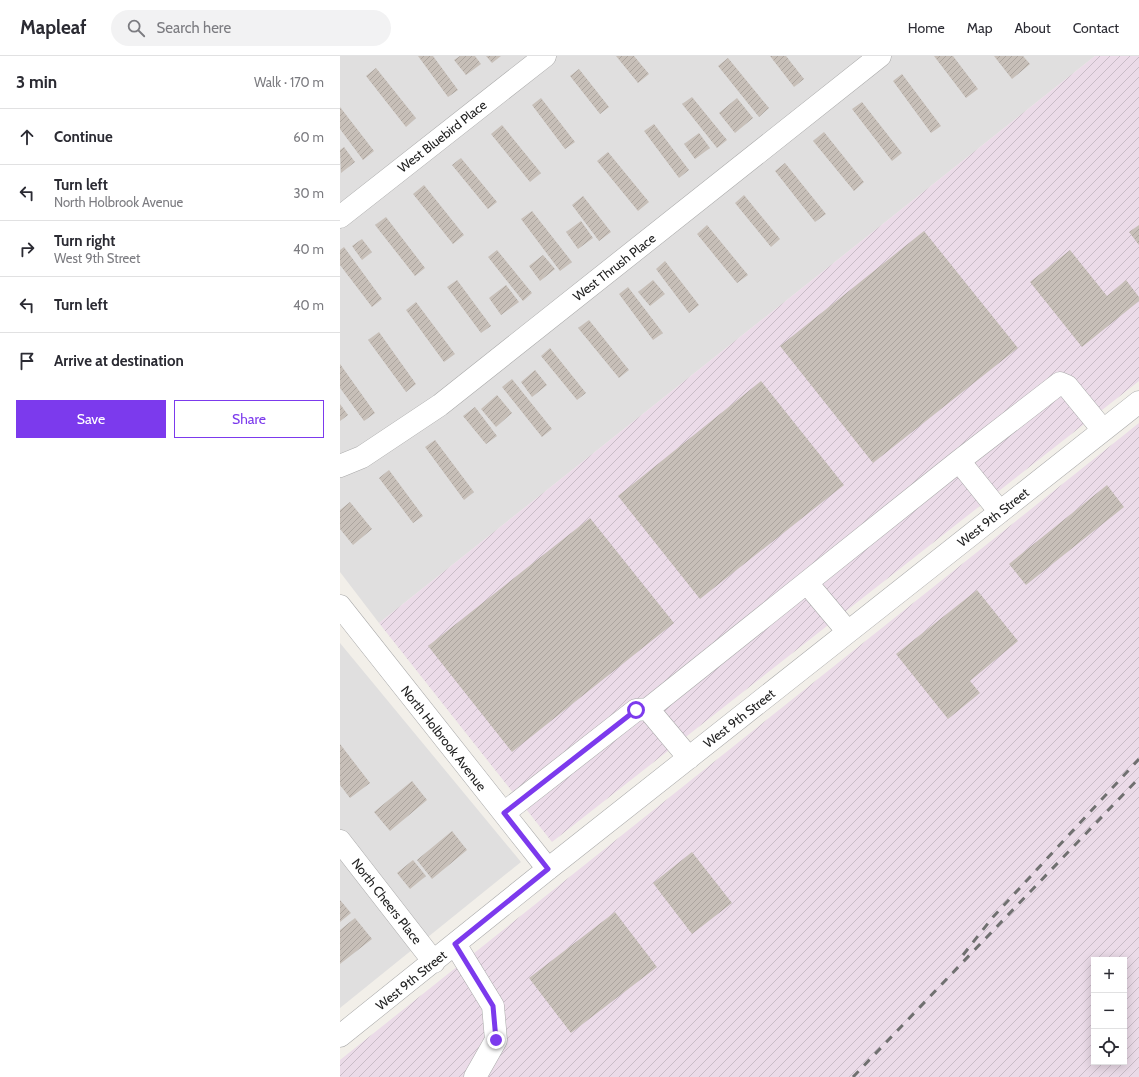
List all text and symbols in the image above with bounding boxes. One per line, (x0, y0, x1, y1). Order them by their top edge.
search box (111, 10, 391, 46)
text: Mapleaf (20, 16, 87, 39)
icon: search (125, 17, 147, 39)
text: Search here (157, 19, 231, 37)
text: Home (908, 19, 945, 37)
text: Map (967, 19, 992, 37)
text: About (1014, 19, 1051, 37)
text: Contact (1073, 19, 1119, 37)
text: 3 min (16, 72, 57, 92)
text: Walk · 170 m (254, 74, 324, 90)
street label: West Bluebird Place (394, 96, 490, 176)
icon: ahead (16, 126, 38, 148)
text: Continue (54, 128, 113, 146)
text: 60 m (293, 129, 324, 145)
text: Turn left (54, 176, 108, 194)
icon: left (16, 182, 38, 204)
text: 30 m (294, 185, 324, 201)
text: North Holbrook Avenue (54, 194, 183, 210)
street label: West Thrush Place (569, 230, 659, 304)
text: Turn right (54, 232, 115, 250)
icon: right (16, 238, 38, 260)
text: 40 m (293, 241, 324, 257)
text: West 9th Street (54, 250, 140, 266)
icon: left (16, 294, 38, 316)
text: Turn left (54, 296, 108, 314)
text: 40 m (293, 297, 324, 313)
icon: arrive (16, 350, 38, 372)
text: Arrive at destination (54, 352, 184, 370)
button: Save (16, 400, 166, 438)
button: Share (174, 400, 324, 438)
street label: West 9th Street (954, 484, 1032, 550)
street label: North Holbrook Avenue (398, 682, 490, 794)
street label: West 9th Street (700, 685, 778, 751)
route start (627, 701, 645, 719)
street label: North Cheers Place (349, 855, 426, 947)
street label: West 9th Street (372, 946, 450, 1013)
map controls (1091, 957, 1127, 1065)
button: + (1091, 957, 1127, 993)
button: − (1091, 993, 1127, 1029)
button: locate (1091, 1029, 1127, 1065)
route end (487, 1031, 505, 1049)

